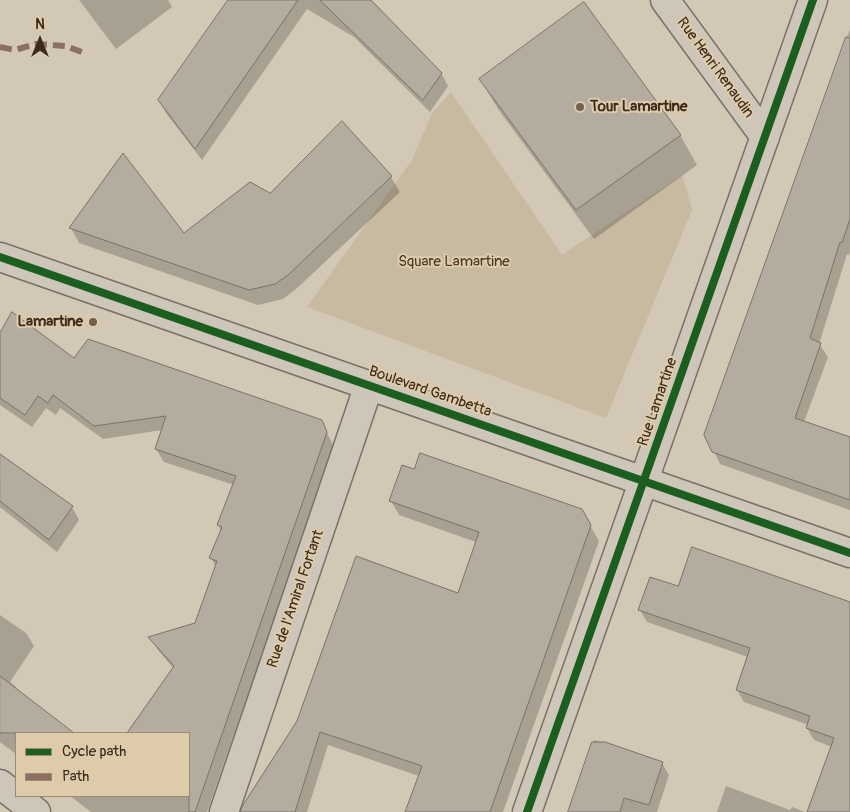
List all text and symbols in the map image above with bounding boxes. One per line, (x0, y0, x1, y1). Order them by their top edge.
street label: Rue Henri Renaudin (673, 14, 757, 122)
north arrow (15, 15, 65, 65)
text: N (35, 16, 45, 33)
place label: Tour Lamartine (590, 98, 687, 116)
marker: Tour Lamartine (574, 101, 586, 113)
park label: Square Lamartine (398, 253, 510, 271)
place label: Lamartine (17, 313, 83, 331)
marker: Lamartine (87, 316, 99, 328)
street label: Rue Lamartine (634, 355, 682, 449)
street label: Boulevard Gambetta (366, 363, 494, 421)
street label: Rue de l'Amiral Fortant (264, 528, 328, 670)
legend (15, 732, 190, 797)
text: Cycle path (62, 742, 126, 761)
text: Path (62, 767, 89, 786)

